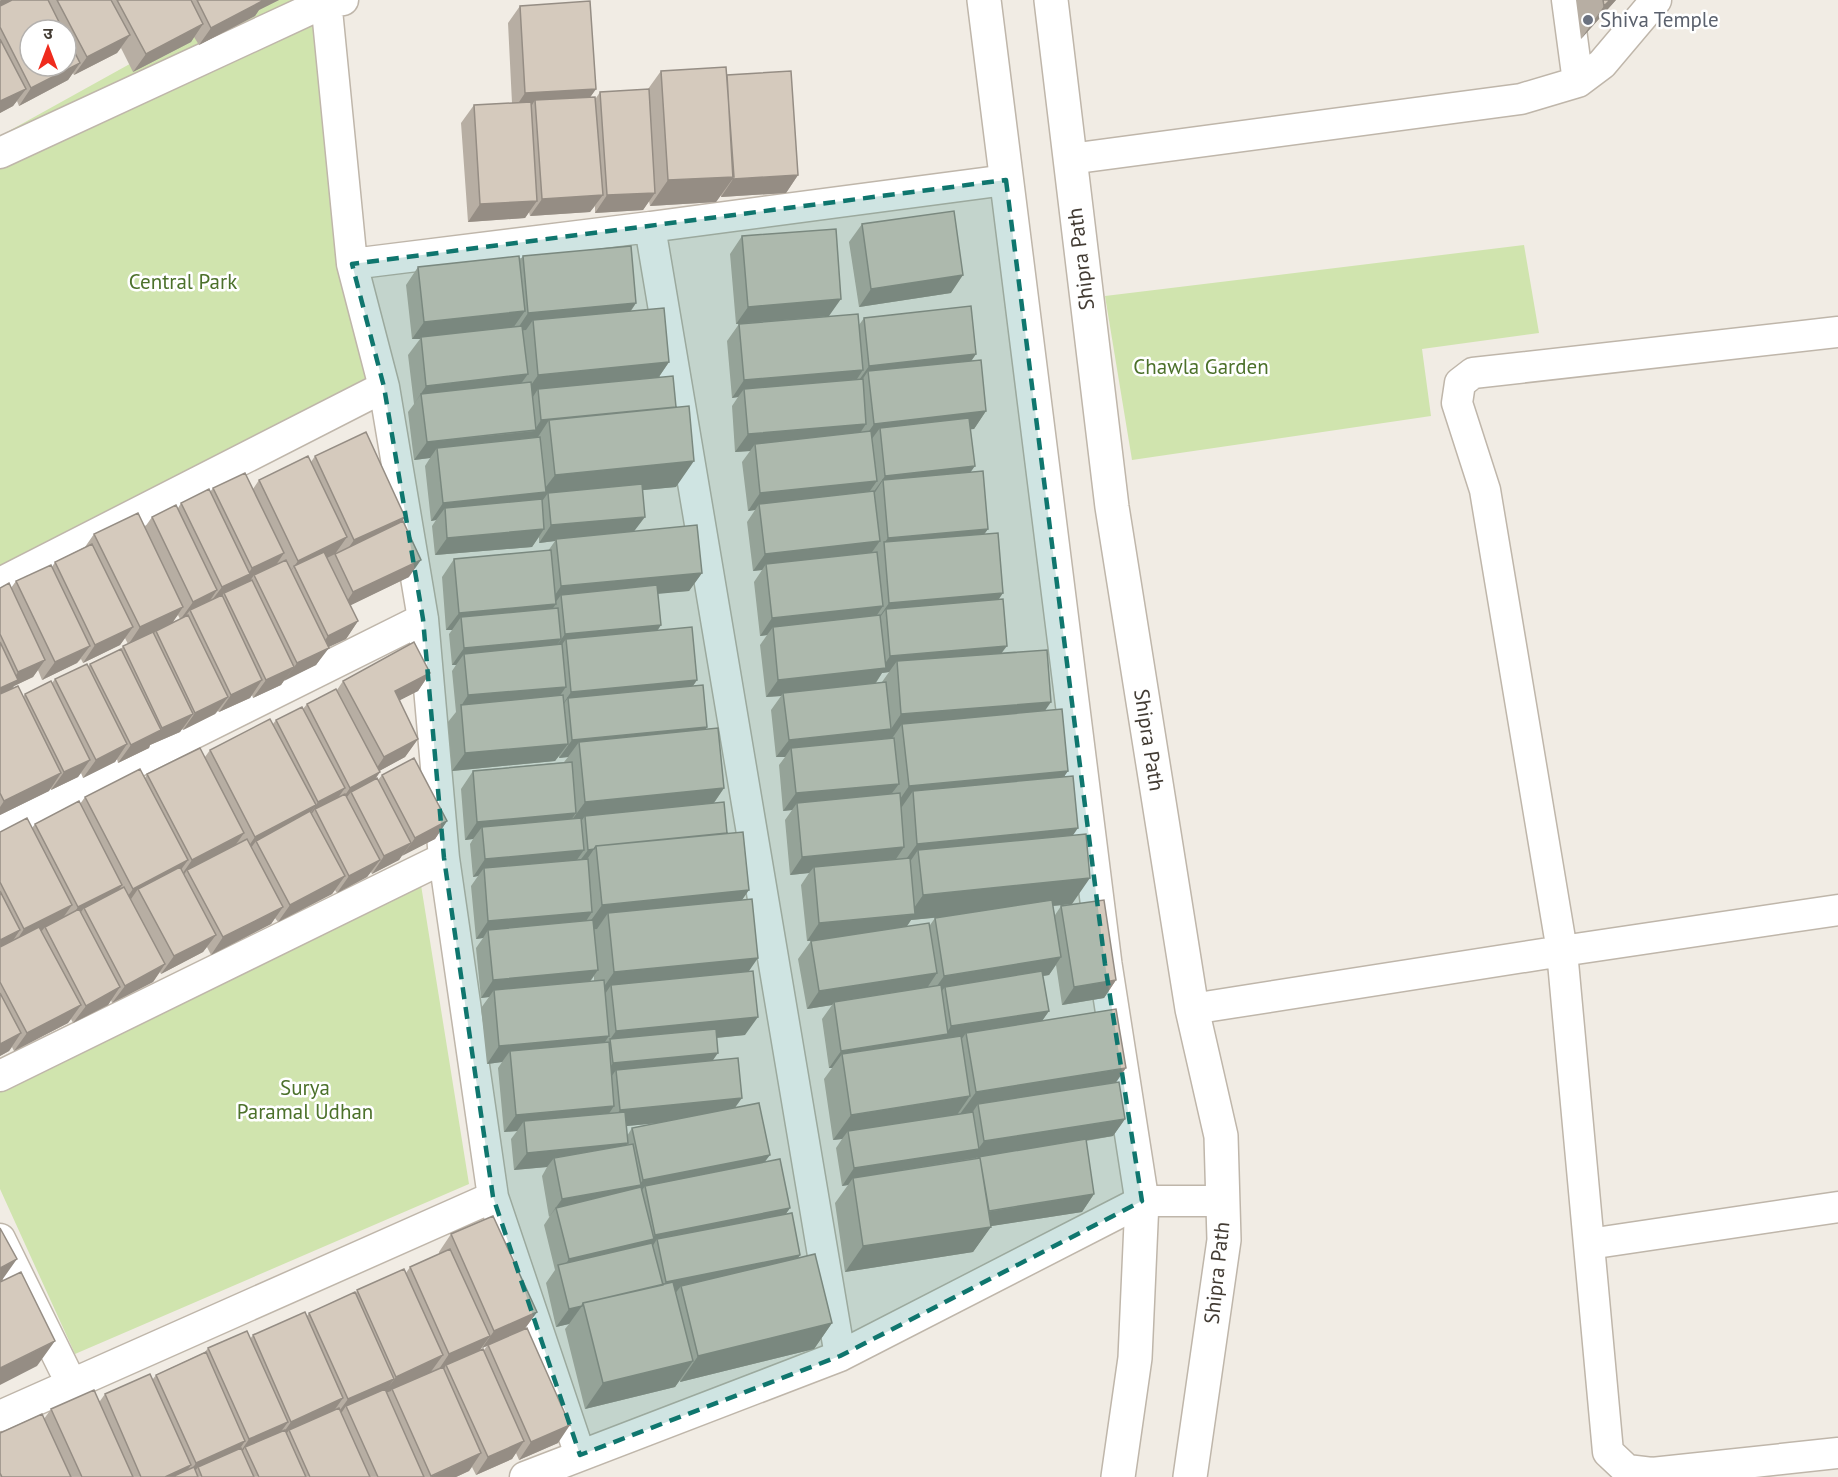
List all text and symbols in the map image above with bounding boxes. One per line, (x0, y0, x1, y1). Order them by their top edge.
place label: Shiva Temple (1600, 6, 1719, 33)
marker: Shiva Temple (1581, 13, 1595, 27)
north arrow (18, 18, 78, 78)
text: उ (43, 23, 53, 43)
street label: Shipra Path (1061, 206, 1100, 312)
park label: Central Park (129, 268, 237, 295)
park label: Chawla Garden (1133, 353, 1269, 380)
street label: Shipra Path (1128, 687, 1171, 793)
park label: Surya Paramal Udhan (237, 1074, 373, 1125)
street label: Shipra Path (1198, 1220, 1235, 1325)

